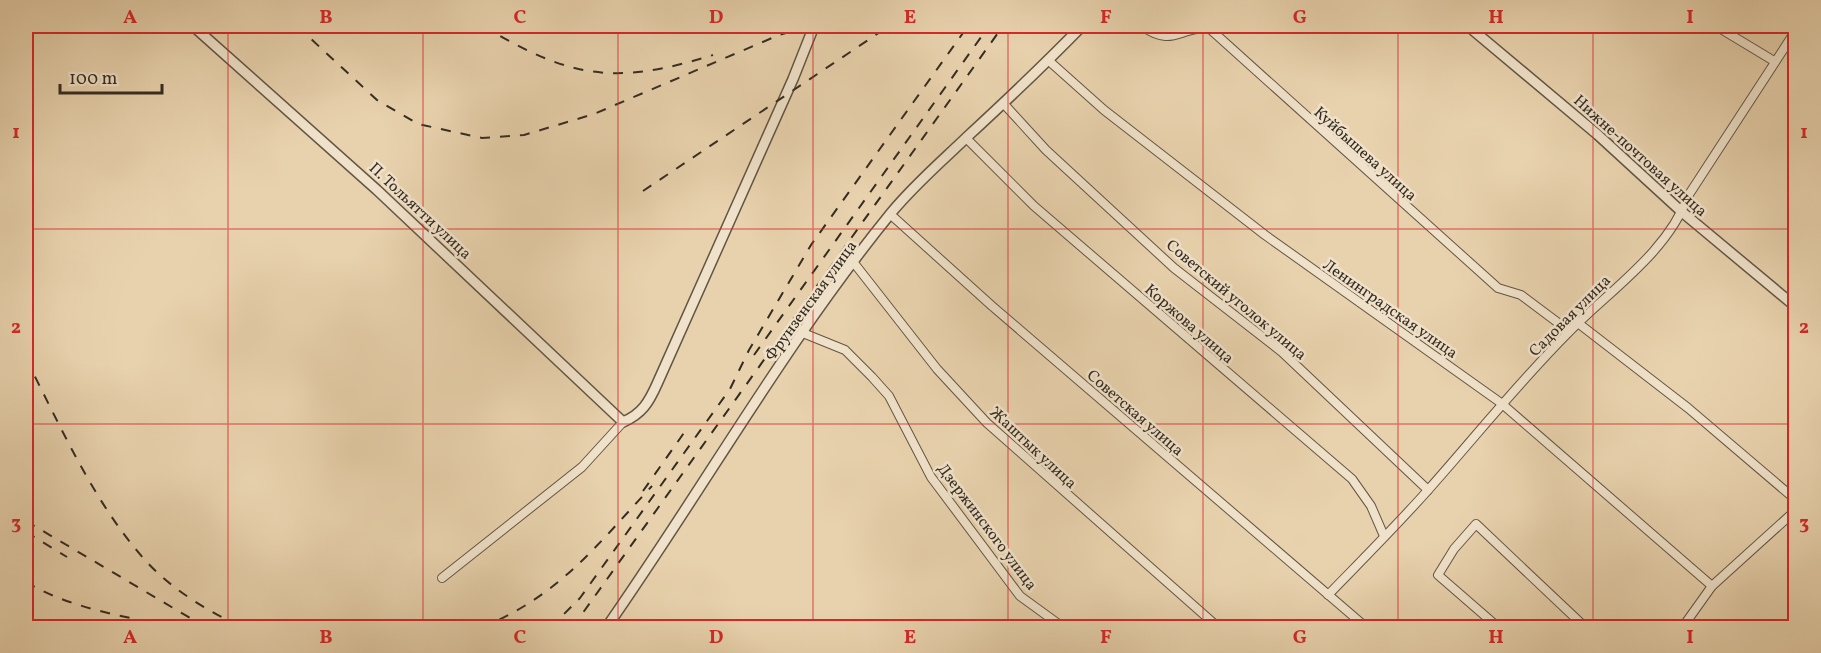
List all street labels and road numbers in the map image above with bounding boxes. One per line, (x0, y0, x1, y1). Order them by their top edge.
street label: Нижне-почтовая улица (1568, 90, 1711, 223)
street label: Куйбышева улица (1308, 102, 1421, 207)
street label: П. Тольятти улица (363, 158, 476, 265)
street label: Советский уголок улица (1161, 235, 1311, 366)
street label: Фрунзенская улица (760, 237, 863, 366)
street label: Ленинградская улица (1318, 255, 1462, 365)
street label: Садовая улица (1525, 271, 1616, 362)
street label: Коржова улица (1139, 279, 1238, 370)
street label: Советская улица (1081, 365, 1188, 462)
street label: Жаштык улица (984, 402, 1081, 495)
street label: Дзержинского улица (931, 459, 1041, 595)

